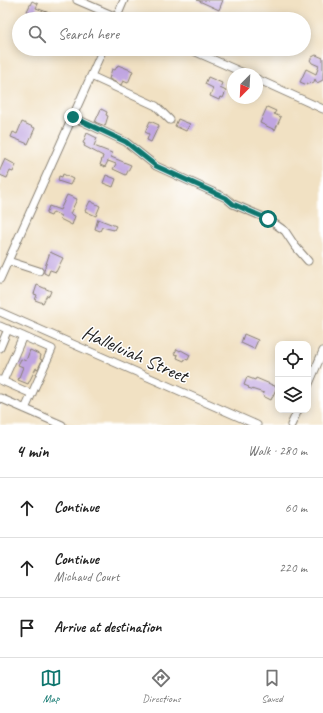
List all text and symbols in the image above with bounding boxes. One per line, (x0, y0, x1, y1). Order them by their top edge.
search box (12, 12, 311, 56)
icon: search (26, 23, 48, 45)
text: Search here (58, 25, 119, 44)
north arrow (227, 68, 263, 104)
route end (64, 108, 82, 126)
route start (259, 210, 277, 228)
street label: Halleluiah Street (78, 320, 194, 389)
map controls (275, 341, 311, 413)
button: locate (275, 341, 311, 377)
button: layers (275, 377, 311, 413)
text: 4 min (16, 441, 49, 462)
text: Walk · 280 m (248, 443, 307, 459)
icon: ahead (16, 497, 38, 519)
text: Continue (54, 498, 99, 517)
text: 60 m (285, 500, 307, 516)
text: Continue (54, 550, 99, 569)
icon: ahead (16, 557, 38, 579)
text: 220 m (279, 560, 307, 576)
text: Michaud Court (54, 569, 119, 585)
icon: arrive (16, 617, 38, 639)
text: Arrive at destination (54, 618, 161, 637)
tab: Map (40, 667, 62, 705)
tab: Directions (142, 667, 181, 705)
tab: Saved (261, 667, 283, 705)

